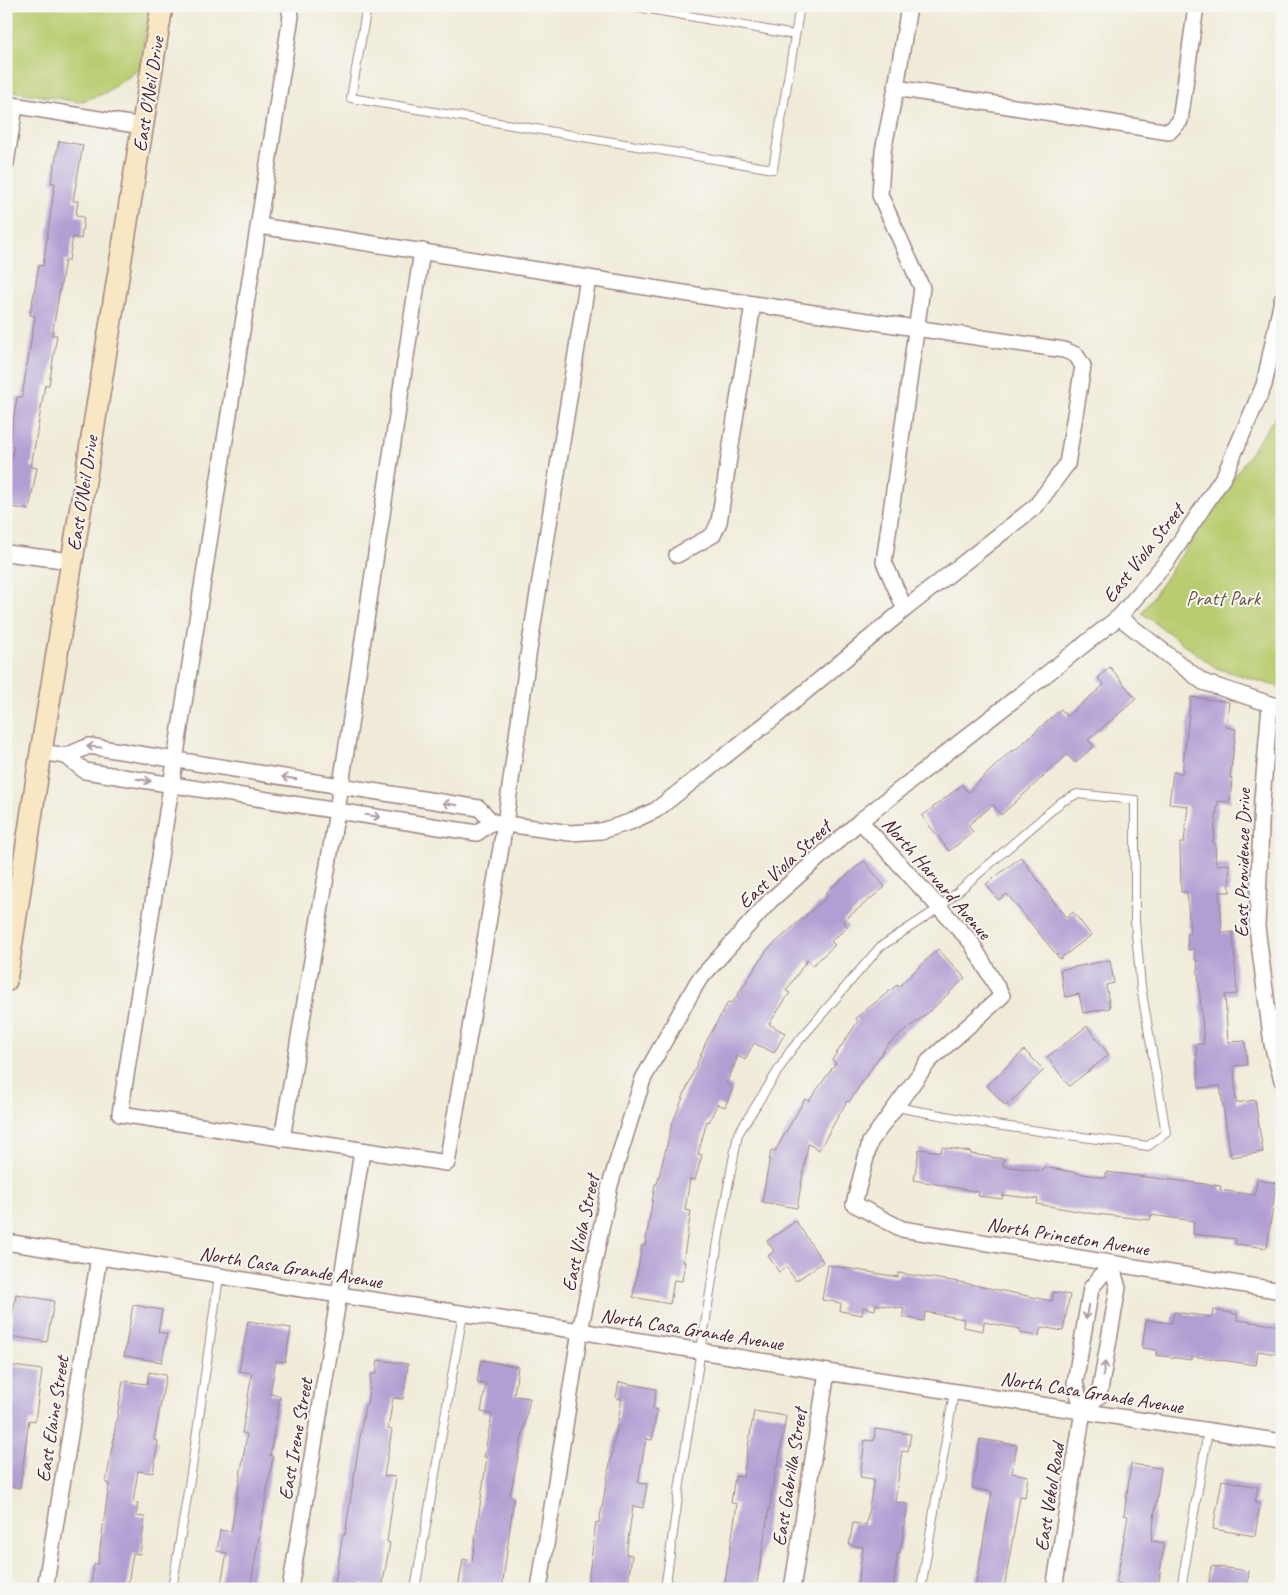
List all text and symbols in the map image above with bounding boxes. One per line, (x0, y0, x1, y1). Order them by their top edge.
street label: East O'Neil Drive (127, 33, 170, 153)
street label: East O'Neil Drive (61, 432, 104, 552)
street label: East Viola Street (1097, 496, 1192, 608)
park label: Pratt Park (1186, 586, 1262, 611)
one-way arrow (87, 743, 103, 752)
one-way arrow (282, 773, 298, 783)
one-way arrow (135, 775, 151, 785)
street label: East Providence Drive (1229, 787, 1256, 938)
one-way arrow (442, 798, 458, 808)
one-way arrow (365, 812, 381, 822)
street label: North Harvard Avenue (877, 812, 998, 946)
street label: East Viola Street (733, 813, 839, 914)
street label: East Viola Street (556, 1169, 606, 1294)
street label: North Princeton Avenue (985, 1211, 1152, 1262)
street label: North Casa Grande Avenue (198, 1241, 385, 1295)
street label: North Casa Grande Avenue (599, 1303, 786, 1357)
one-way arrow (1082, 1304, 1092, 1320)
street label: East Elaine Street (30, 1352, 75, 1484)
one-way arrow (1099, 1362, 1109, 1378)
street label: North Casa Grande Avenue (999, 1366, 1186, 1420)
street label: East Irene Street (273, 1374, 319, 1502)
street label: East Gabrilla Street (766, 1403, 813, 1548)
street label: East Vekol Road (1029, 1438, 1071, 1553)

